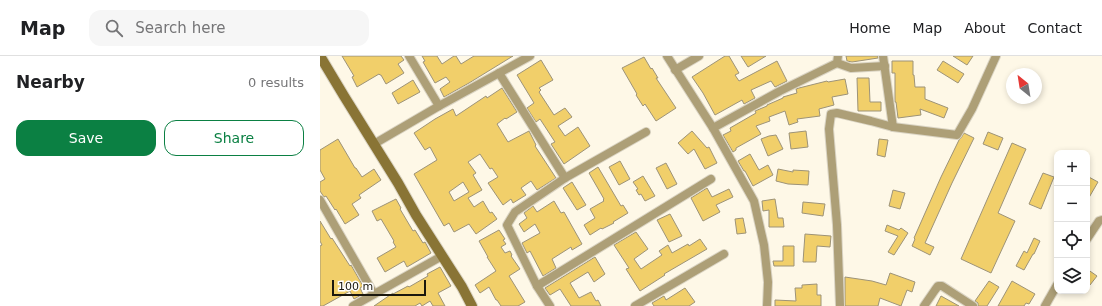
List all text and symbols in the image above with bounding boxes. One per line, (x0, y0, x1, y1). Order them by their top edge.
search box (89, 10, 369, 46)
text: Map (20, 17, 65, 39)
icon: search (103, 17, 125, 39)
text: Search here (135, 19, 225, 37)
text: Home (849, 20, 891, 36)
text: Map (913, 20, 942, 36)
text: About (964, 20, 1006, 36)
text: Contact (1028, 20, 1082, 36)
north arrow (1006, 68, 1042, 104)
text: Nearby (16, 72, 85, 92)
text: 0 results (248, 75, 304, 90)
button: Save (16, 120, 156, 156)
button: Share (164, 120, 304, 156)
map controls (1054, 150, 1090, 294)
button: + (1054, 150, 1090, 186)
button: − (1054, 186, 1090, 222)
button: locate (1054, 222, 1090, 258)
button: layers (1054, 258, 1090, 294)
scale bar (332, 278, 426, 297)
text: 100 m (338, 280, 373, 293)

